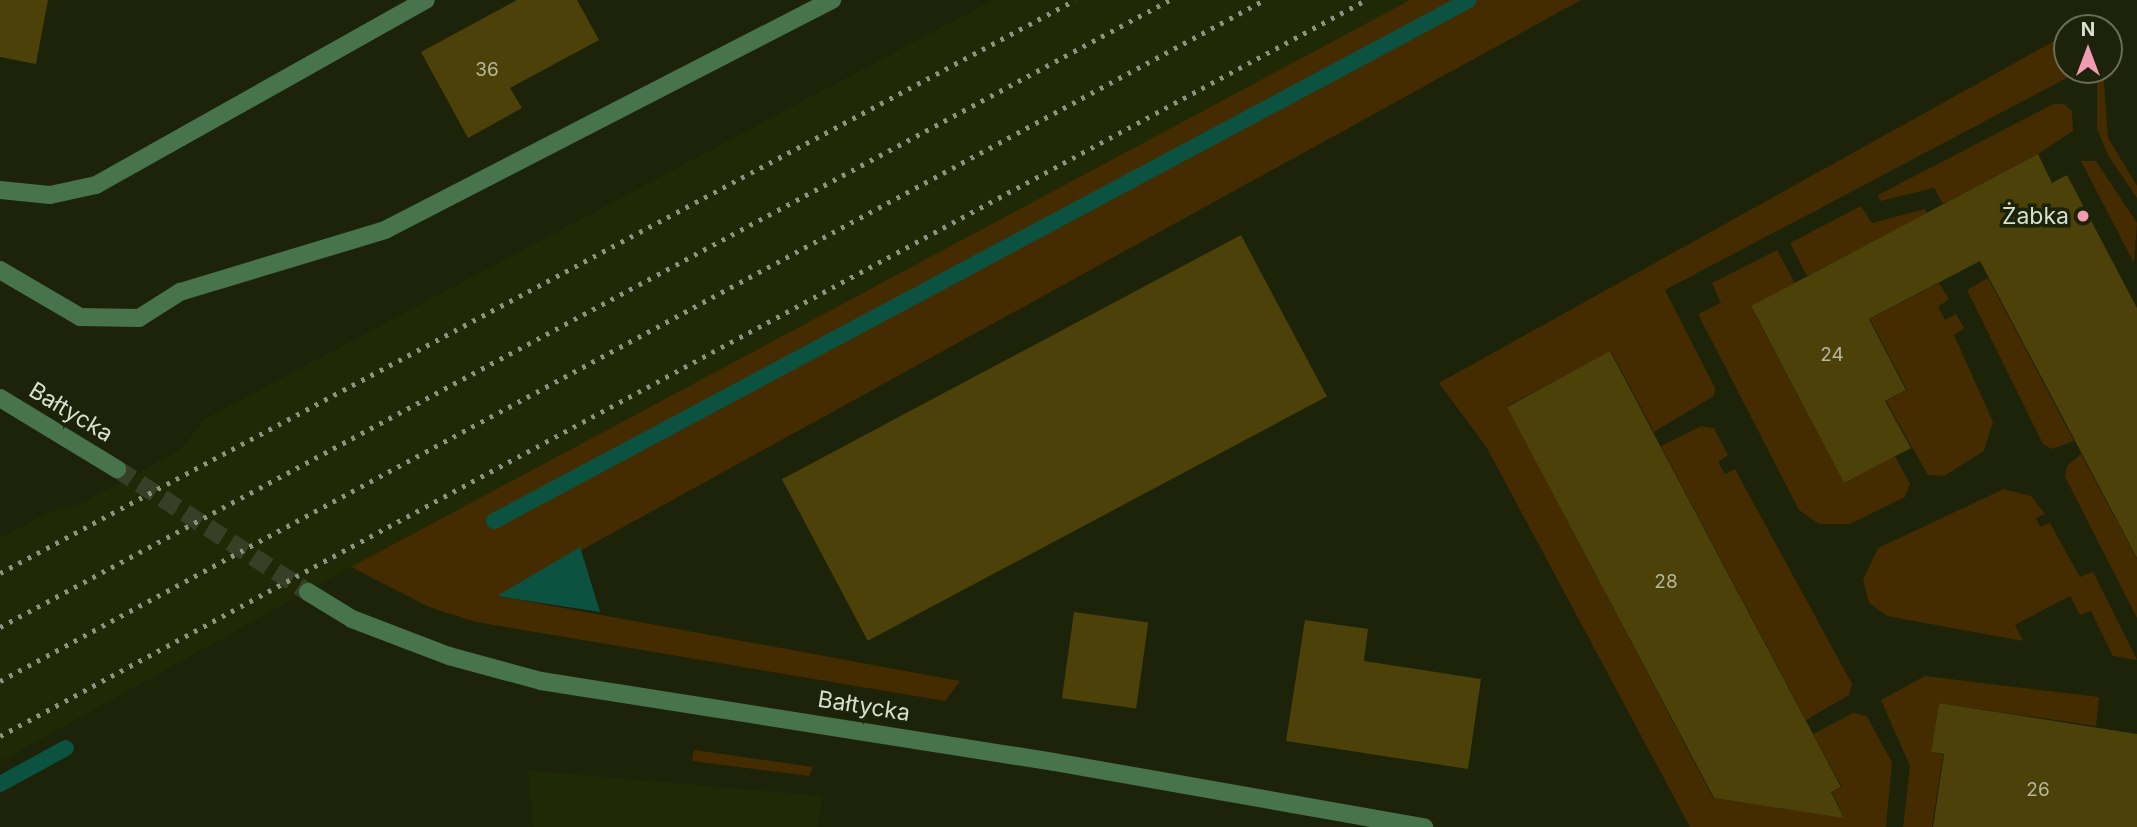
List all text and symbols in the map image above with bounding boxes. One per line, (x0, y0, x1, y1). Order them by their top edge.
north arrow (2053, 14, 2123, 84)
text: N (2081, 18, 2095, 41)
house number: 36 (475, 59, 499, 81)
place label: Żabka (2002, 202, 2069, 230)
marker: Żabka (2075, 208, 2091, 224)
house number: 24 (1820, 344, 1844, 366)
street label: Bałtycka (24, 376, 118, 448)
house number: 28 (1654, 571, 1678, 593)
street label: Bałtycka (816, 685, 912, 727)
house number: 26 (2026, 779, 2050, 801)

